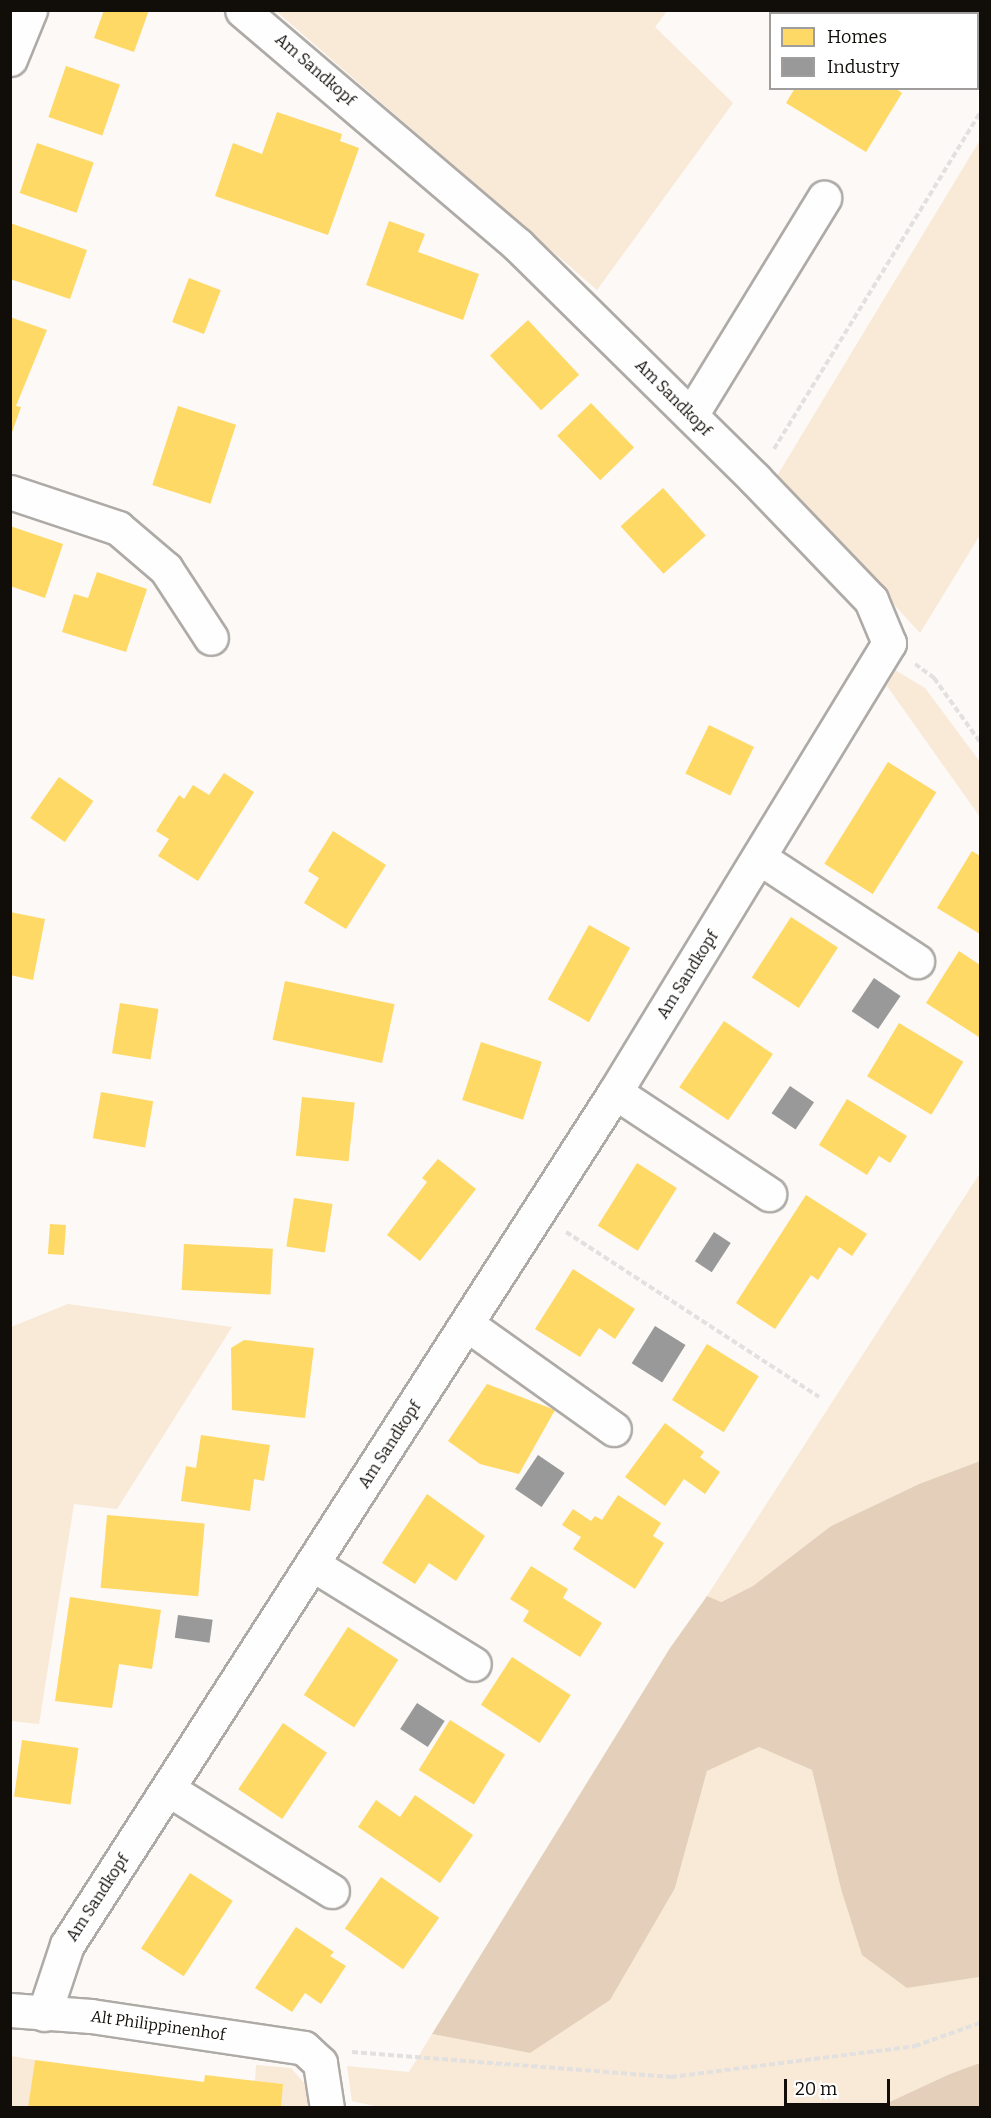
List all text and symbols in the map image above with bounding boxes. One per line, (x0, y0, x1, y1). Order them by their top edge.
legend (769, 12, 979, 90)
text: Homes (827, 26, 887, 48)
street label: Am Sandkopf (271, 30, 359, 110)
text: Industry (827, 56, 899, 78)
street label: Am Sandkopf (631, 356, 715, 440)
street label: Am Sandkopf (653, 928, 723, 1022)
street label: Am Sandkopf (355, 1398, 425, 1492)
street label: Am Sandkopf (63, 1851, 133, 1945)
street label: Alt Philippinenhof (89, 2007, 227, 2045)
scale bar (787, 2067, 894, 2105)
text: 20 m (795, 2078, 837, 2100)

